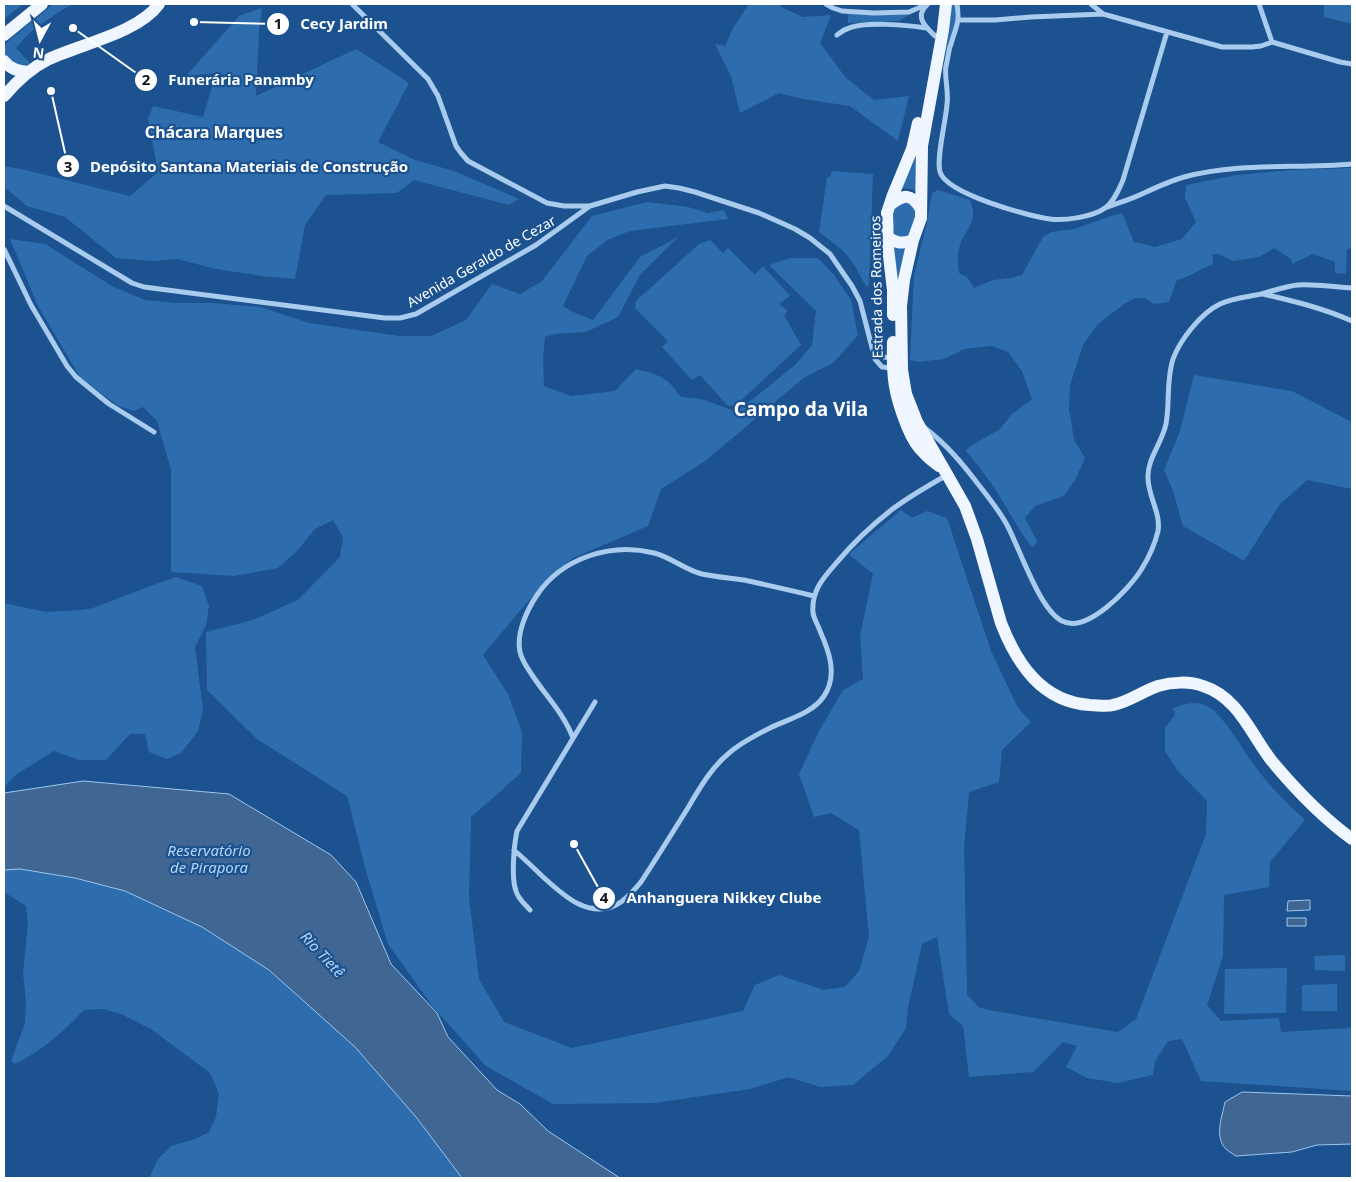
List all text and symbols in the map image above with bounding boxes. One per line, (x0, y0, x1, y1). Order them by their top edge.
callout: Cecy Jardim (266, 9, 398, 39)
text: 1 (274, 13, 282, 33)
text: Cecy Jardim (300, 13, 388, 33)
north arrow (15, 15, 65, 65)
text: N (32, 43, 45, 64)
callout: Funerária Panamby (133, 65, 324, 95)
text: 2 (142, 69, 151, 89)
text: Funerária Panamby (168, 69, 314, 89)
district label: Chácara Marques (145, 121, 283, 143)
callout: Depósito Santana Materiais de Construção (55, 151, 418, 181)
text: 3 (64, 156, 72, 176)
text: Depósito Santana Materiais de Construção (90, 156, 408, 176)
street label: Avenida Geraldo de Cezar (403, 210, 559, 311)
street label: Estrada dos Romeiros (865, 215, 887, 359)
district label: Campo da Vila (734, 396, 868, 422)
water label: Reservatório de Pirapora (167, 840, 251, 877)
callout: Anhanguera Nikkey Clube (591, 883, 831, 913)
text: 4 (600, 887, 609, 907)
text: Anhanguera Nikkey Clube (627, 887, 821, 907)
water label: Rio Tietê (297, 927, 350, 982)

